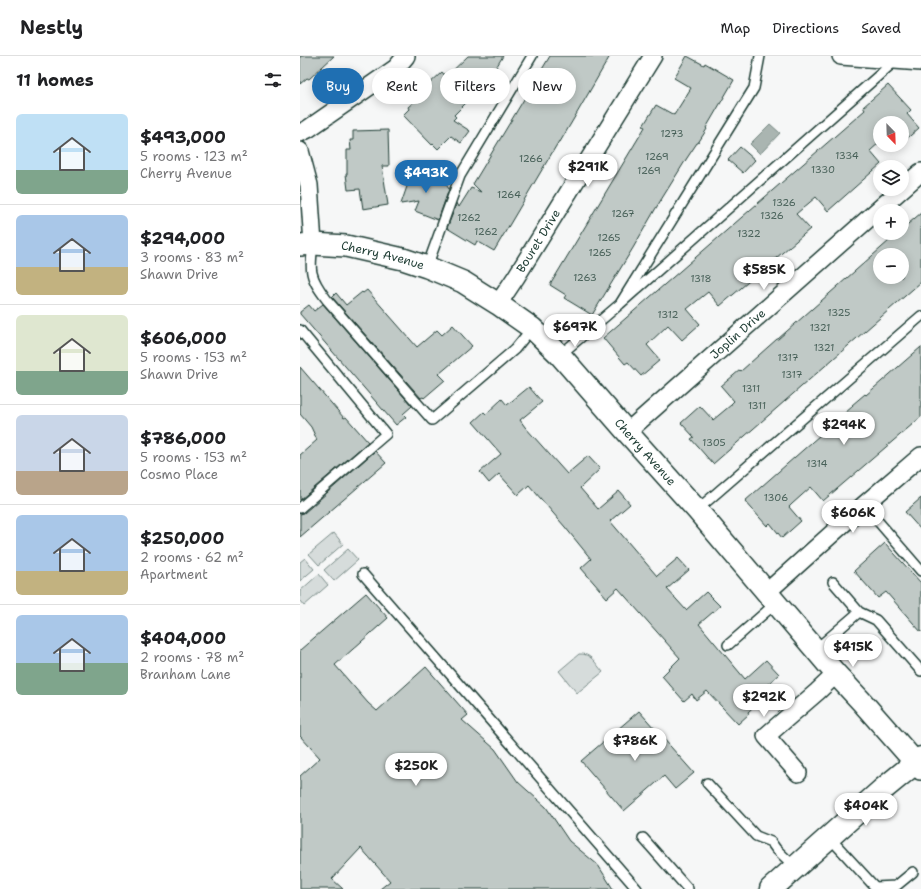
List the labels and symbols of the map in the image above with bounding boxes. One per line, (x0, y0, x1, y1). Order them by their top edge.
north arrow (873, 116, 909, 152)
house number: 1273 (660, 127, 684, 140)
house number: 1334 (835, 149, 859, 162)
house number: 1269 (645, 150, 669, 163)
house number: 1266 (519, 152, 543, 165)
pin: $291K (560, 154, 616, 188)
pin: $493K (398, 160, 454, 194)
house number: 1330 (811, 163, 835, 176)
house number: 1269 (637, 164, 661, 177)
house number: 1264 (497, 188, 521, 201)
house number: 1326 (772, 196, 796, 209)
street label: Bouret Drive (513, 206, 564, 275)
house number: 1267 (611, 207, 635, 220)
house number: 1326 (760, 209, 784, 222)
house number: 1262 (457, 211, 481, 224)
house number: 1262 (474, 225, 498, 238)
house number: 1322 (737, 227, 761, 240)
house number: 1265 (598, 231, 620, 244)
street label: Cherry Avenue (341, 238, 427, 274)
house number: 1265 (589, 246, 611, 259)
pin: $585K (736, 257, 792, 291)
house number: 1263 (573, 271, 597, 284)
house number: 1318 (690, 272, 712, 285)
street label: Joplin Drive (707, 305, 769, 363)
house number: 1325 (828, 306, 850, 319)
house number: 1312 (658, 308, 678, 321)
pin: $697K (547, 314, 603, 348)
house number: 1321 (810, 321, 830, 334)
house number: 1321 (814, 341, 834, 354)
house number: 1317 (778, 351, 798, 364)
house number: 1317 (782, 368, 802, 381)
house number: 1311 (742, 382, 760, 395)
house number: 1311 (748, 399, 766, 412)
pin: $294K (816, 412, 872, 446)
street label: Cherry Avenue (611, 415, 680, 489)
house number: 1305 (702, 436, 726, 449)
house number: 1314 (807, 457, 827, 470)
house number: 1306 (764, 491, 788, 504)
pin: $606K (825, 500, 881, 534)
pin: $415K (825, 634, 881, 668)
pin: $292K (736, 684, 792, 718)
pin: $786K (607, 728, 663, 762)
pin: $250K (388, 753, 444, 787)
pin: $404K (838, 793, 894, 827)

